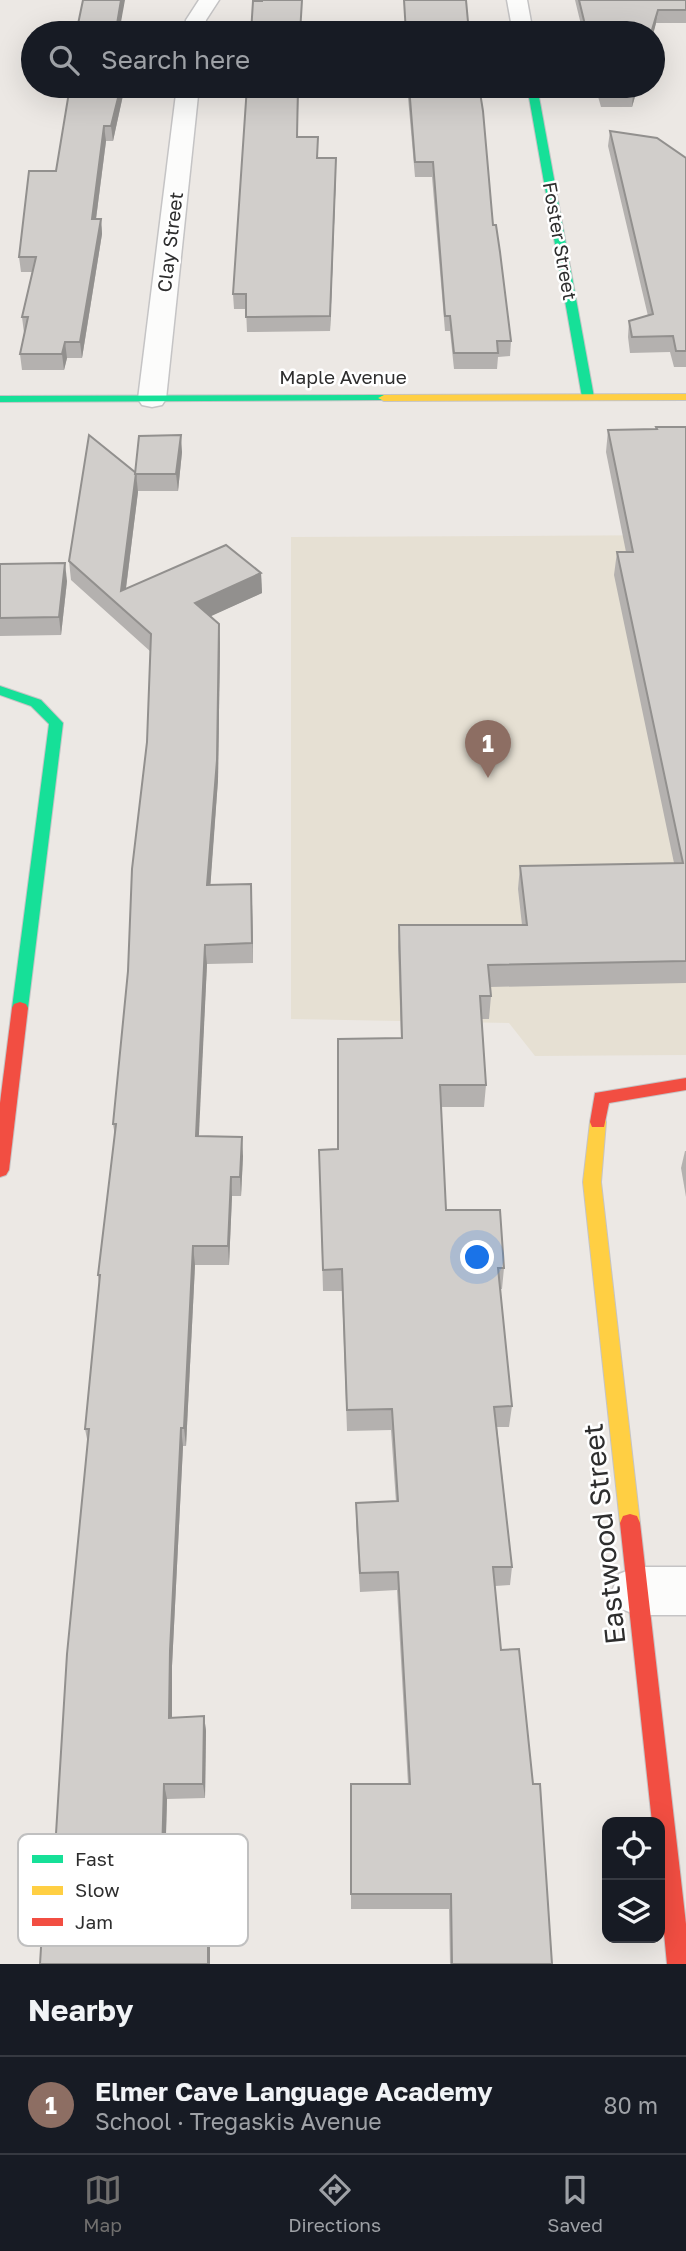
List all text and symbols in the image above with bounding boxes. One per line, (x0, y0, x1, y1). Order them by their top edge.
search box (21, 21, 665, 98)
icon: search (45, 41, 83, 79)
text: Search here (101, 44, 250, 75)
street label: Foster Street (539, 180, 582, 302)
street label: Clay Street (152, 190, 187, 293)
street label: Maple Avenue (279, 365, 407, 388)
pin: 1 (465, 720, 511, 778)
your location (460, 1240, 494, 1274)
street label: Eastwood Street (575, 1422, 632, 1646)
map controls (602, 1817, 665, 1943)
button: locate (602, 1817, 665, 1880)
legend (18, 1834, 248, 1946)
text: Fast (75, 1847, 114, 1870)
text: Slow (75, 1878, 120, 1901)
button: layers (602, 1880, 665, 1943)
text: Jam (75, 1910, 113, 1933)
text: Nearby (28, 1992, 133, 2028)
text: Elmer Cave Language Academy (95, 2076, 493, 2107)
text: 1 (45, 2091, 57, 2119)
text: 80 m (604, 2091, 658, 2119)
text: School · Tregaskis Avenue (95, 2107, 382, 2135)
tab: Map (83, 2171, 122, 2236)
tab: Directions (288, 2171, 381, 2236)
tab: Saved (547, 2171, 603, 2236)

